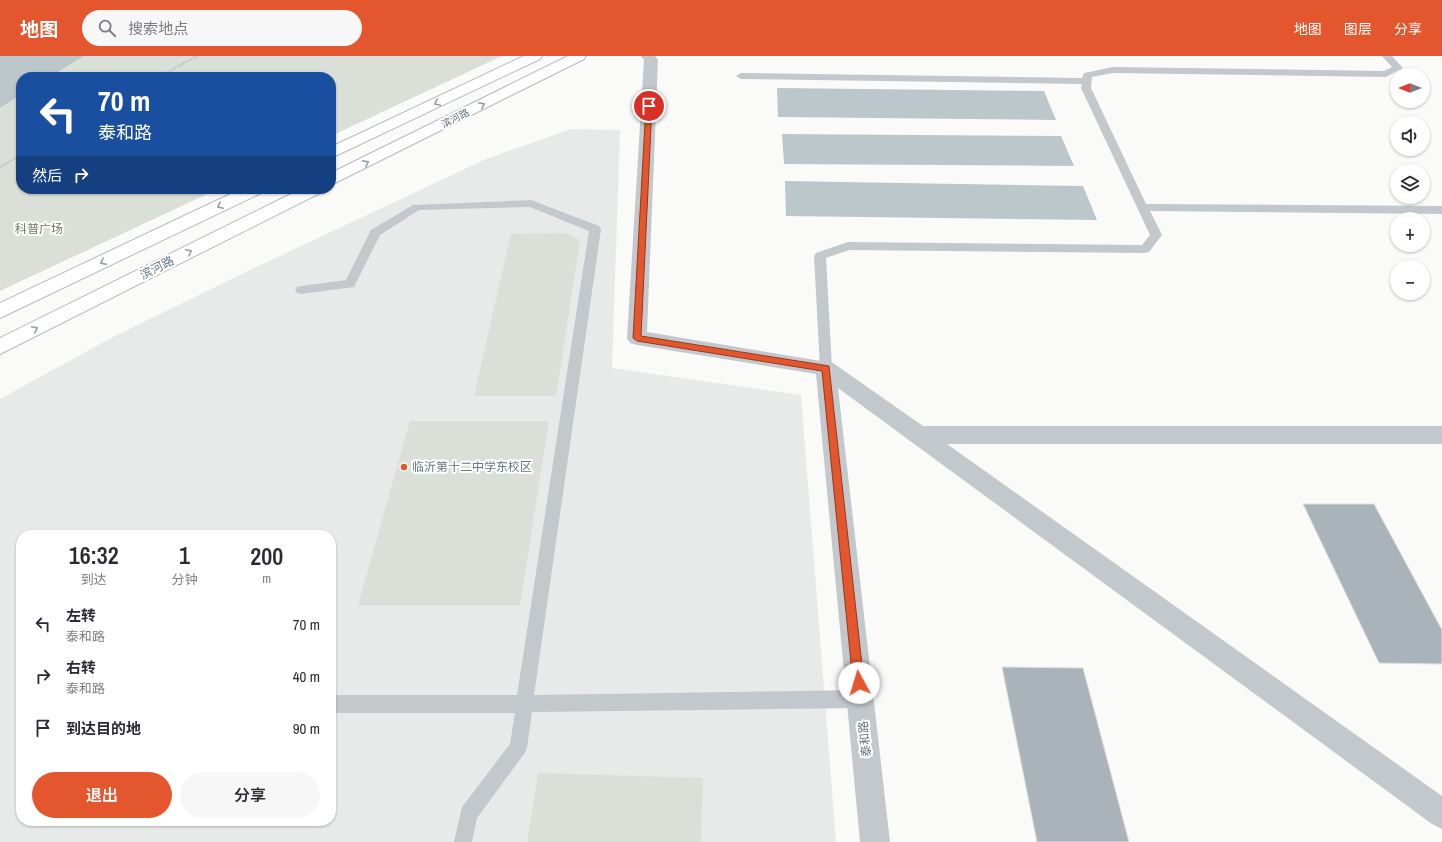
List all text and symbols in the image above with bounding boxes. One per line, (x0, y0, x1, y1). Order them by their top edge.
search box (82, 10, 362, 46)
text: 地图 (20, 16, 58, 42)
icon: search (96, 17, 118, 39)
text: 搜索地点 (128, 18, 188, 39)
text: 地图 (1294, 20, 1322, 38)
text: 图层 (1344, 20, 1372, 38)
text: 分享 (1394, 20, 1422, 38)
north arrow (1390, 68, 1430, 108)
map controls (1390, 68, 1430, 300)
text: 70 m (98, 82, 150, 120)
icon: left (32, 88, 84, 140)
pin (632, 89, 666, 123)
icon: arrive (638, 95, 660, 117)
one-way arrow (434, 98, 441, 106)
one-way arrow (478, 102, 485, 110)
street label: 滨河路 (439, 106, 472, 131)
button: sound (1390, 116, 1430, 156)
text: 泰和路 (98, 120, 152, 145)
one-way arrow (362, 160, 369, 168)
icon: right (70, 164, 92, 186)
button: layers (1390, 164, 1430, 204)
text: 然后 (32, 165, 62, 186)
one-way arrow (217, 201, 224, 209)
button: + (1390, 212, 1430, 252)
park label: 科普广场 (15, 221, 63, 237)
one-way arrow (184, 249, 192, 257)
street label: 滨河路 (137, 253, 177, 283)
one-way arrow (99, 257, 107, 265)
button: − (1390, 260, 1430, 300)
one-way arrow (31, 326, 38, 334)
place label: 临沂第十二中学东校区 (412, 459, 532, 475)
marker: 临沂第十二中学东校区 (399, 462, 409, 472)
text: 16:32 (69, 539, 119, 571)
text: 1 (179, 539, 190, 571)
text: 200 (250, 540, 283, 572)
text: m (262, 570, 271, 587)
text: 到达 (81, 571, 107, 588)
text: 分钟 (172, 571, 198, 588)
text: 左转 (66, 605, 96, 626)
icon: left (32, 613, 54, 635)
text: 70 m (293, 614, 320, 635)
text: 泰和路 (66, 628, 105, 645)
text: 右转 (66, 657, 96, 678)
position arrow (838, 662, 880, 704)
icon: right (32, 665, 54, 687)
text: 40 m (293, 666, 320, 687)
text: 泰和路 (66, 680, 105, 697)
icon: arrive (32, 717, 54, 739)
text: 到达目的地 (66, 718, 141, 739)
text: 90 m (293, 718, 320, 739)
street label: 泰和路 (855, 720, 875, 758)
button: 退出 (32, 772, 172, 818)
button: 分享 (180, 772, 320, 818)

